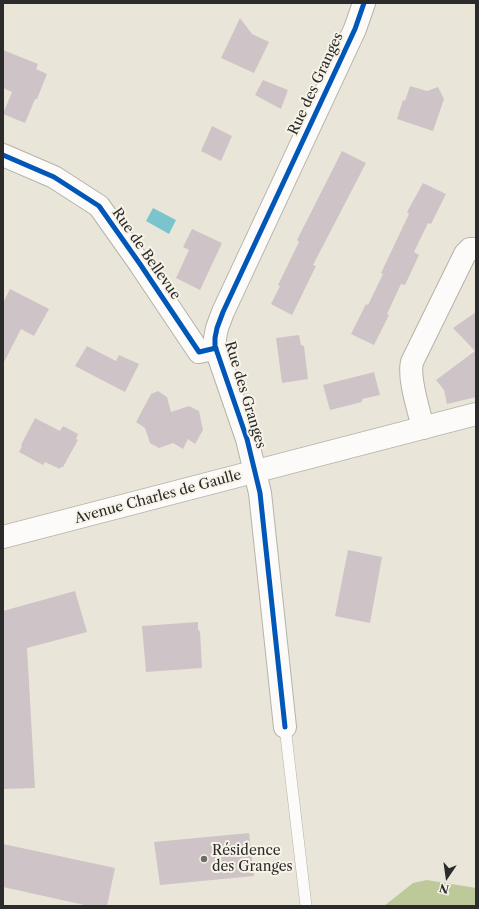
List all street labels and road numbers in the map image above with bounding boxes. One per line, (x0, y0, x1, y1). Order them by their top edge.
street label: Rue des Granges (285, 30, 347, 138)
street label: Rue de Bellevue (108, 205, 184, 303)
street label: Rue des Granges (221, 339, 269, 451)
street label: Avenue Charles de Gaulle (73, 467, 243, 527)

